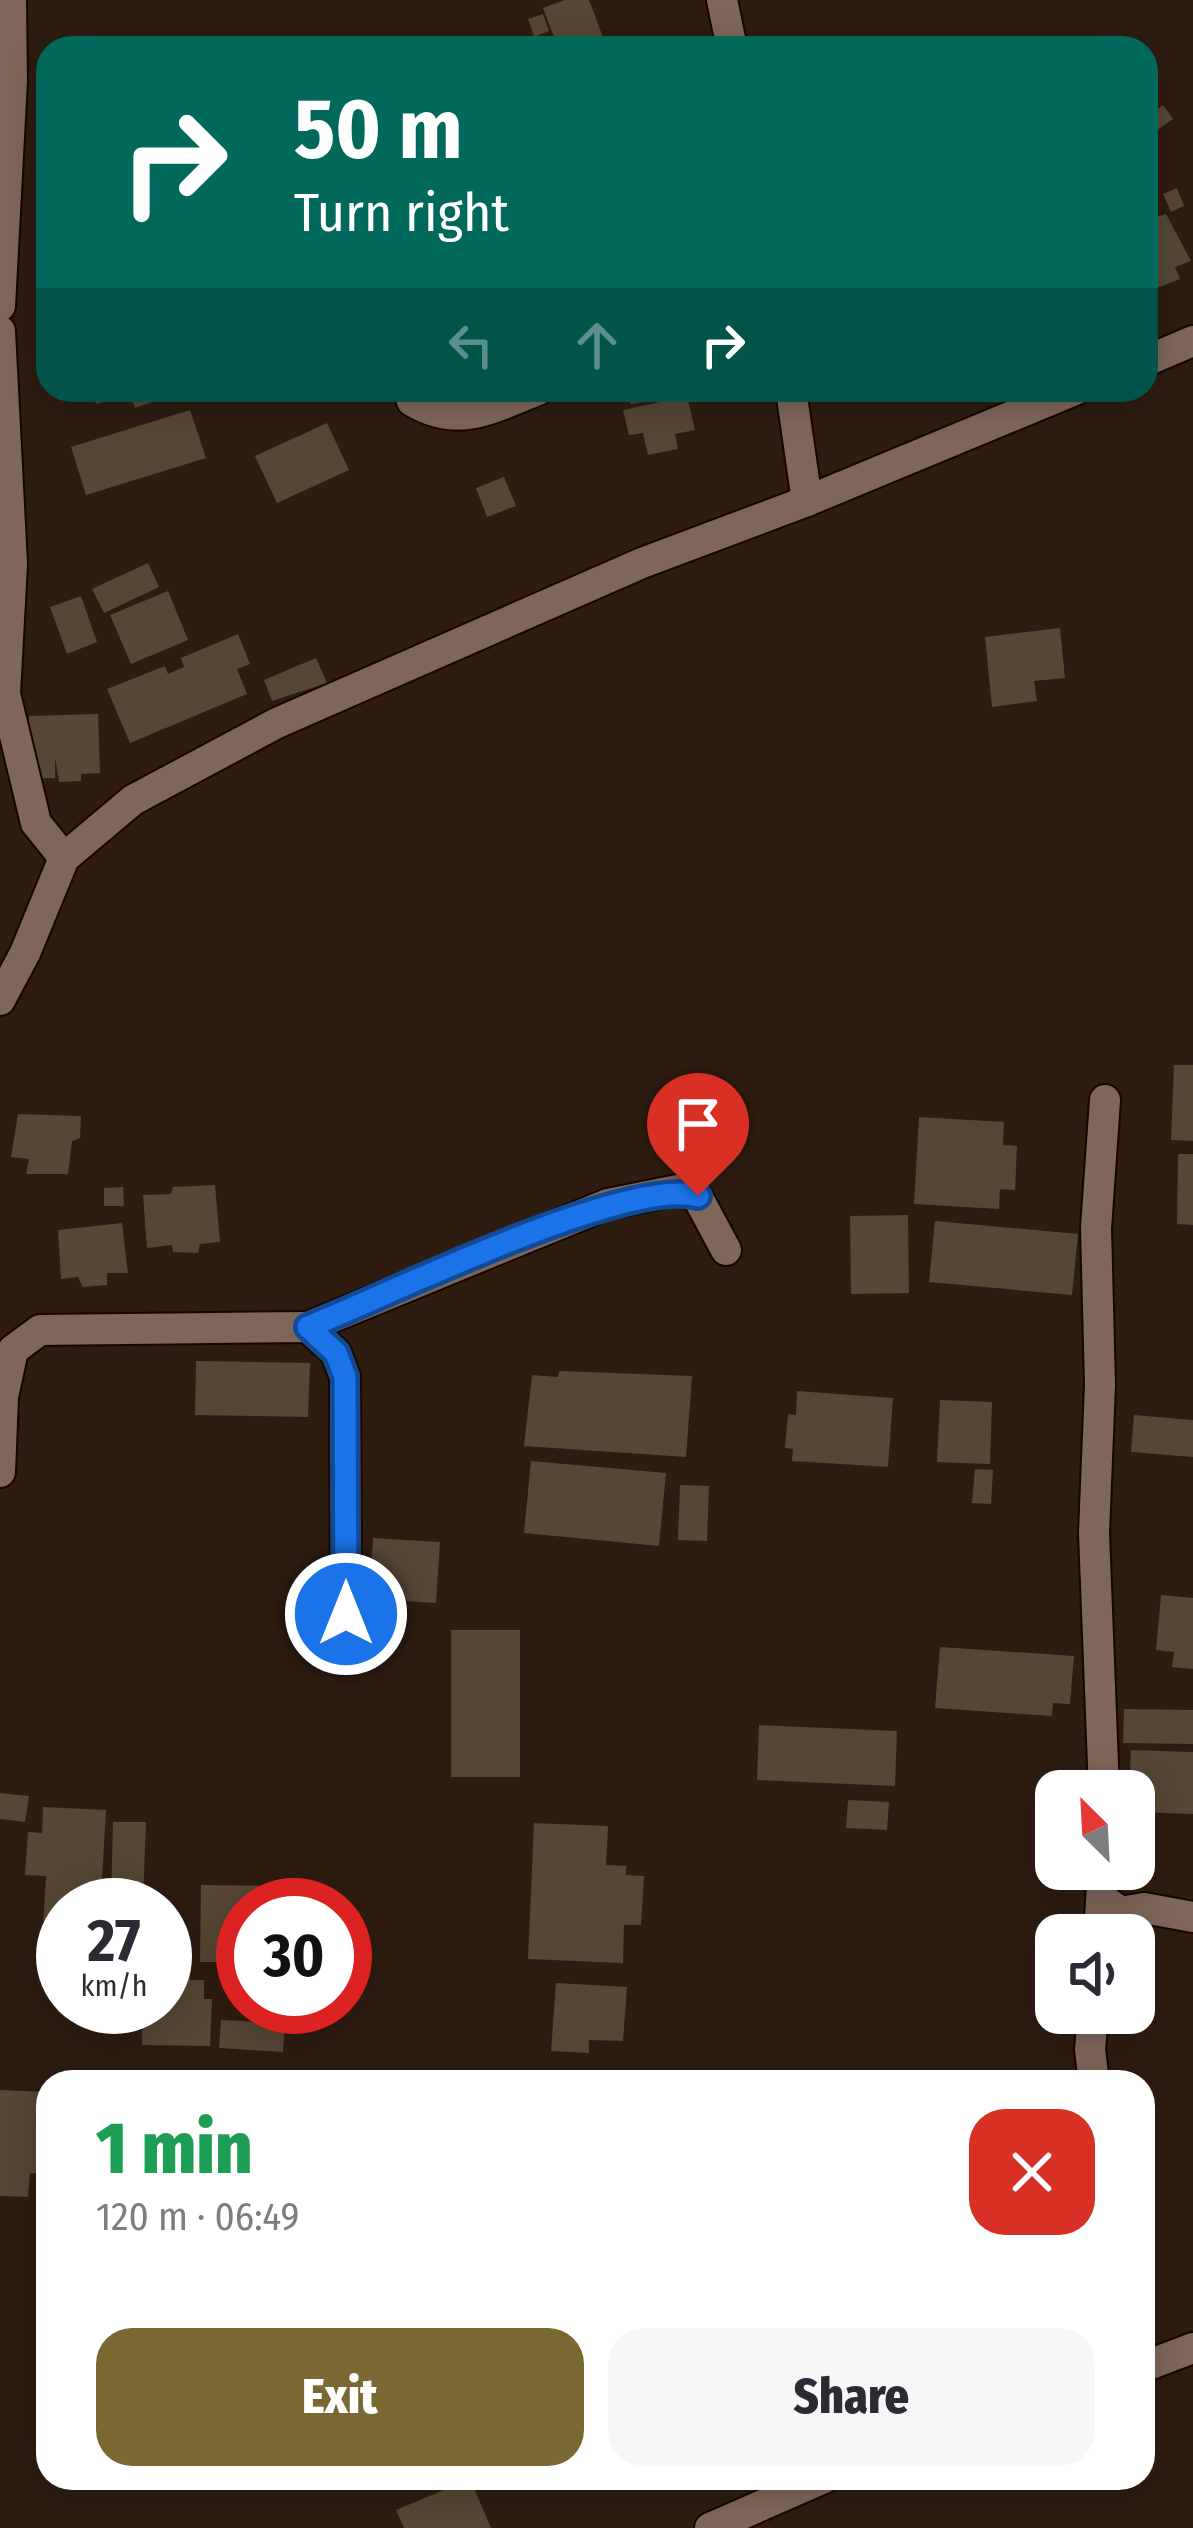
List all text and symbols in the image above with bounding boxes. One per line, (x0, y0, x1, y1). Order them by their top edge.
text: 50 m (294, 79, 463, 180)
icon: right (96, 84, 252, 240)
text: Turn right (294, 181, 509, 245)
icon: left (438, 312, 504, 378)
icon: ahead (564, 312, 630, 378)
icon: right (690, 312, 756, 378)
pin (647, 1073, 749, 1196)
icon: arrive (665, 1091, 731, 1157)
position arrow (283, 1551, 409, 1677)
north arrow (1035, 1770, 1155, 1890)
map controls (1035, 1770, 1155, 2034)
speed limit sign: 30 (216, 1878, 372, 2034)
text: 27 (87, 1905, 141, 1977)
button: sound (1035, 1914, 1155, 2034)
text: km/h (81, 1968, 147, 2004)
text: 1 min (96, 2106, 253, 2192)
button: close (969, 2109, 1095, 2235)
text: 120 m · 06:49 (96, 2194, 299, 2240)
button: Exit (96, 2328, 584, 2466)
button: Share (608, 2328, 1095, 2466)

